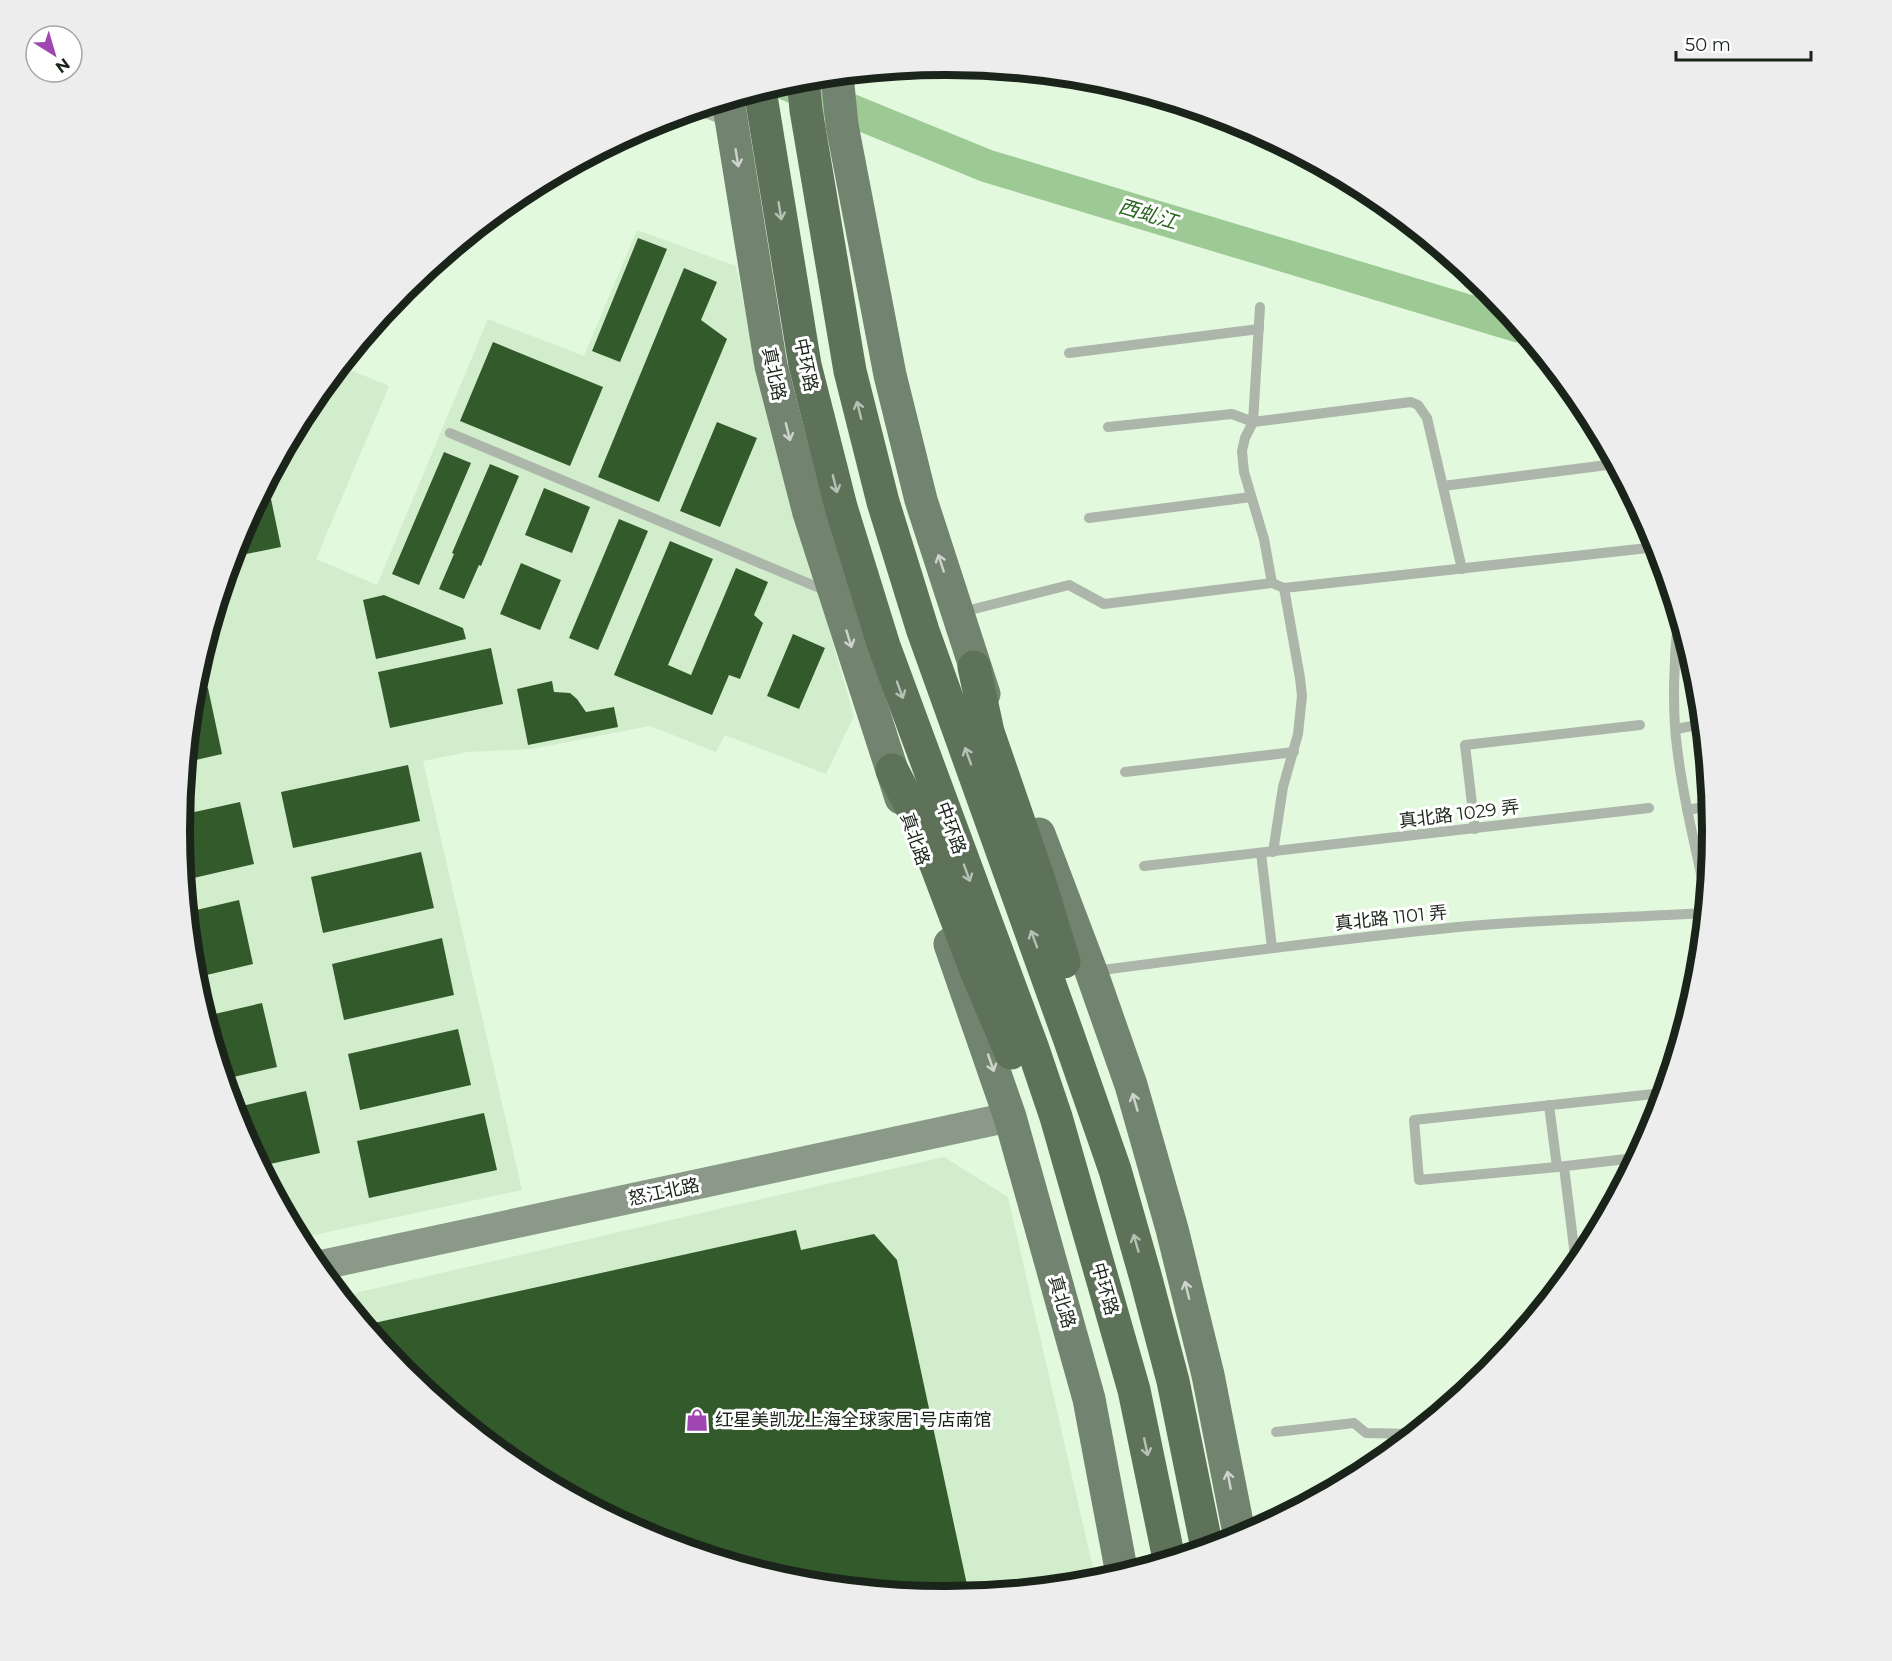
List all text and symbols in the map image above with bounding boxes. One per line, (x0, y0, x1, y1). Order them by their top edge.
north arrow (24, 24, 84, 84)
scale bar (1676, 24, 1811, 62)
text: 50 m (1685, 34, 1731, 56)
text: N (52, 54, 74, 77)
one-way arrow (732, 147, 743, 167)
water label: 西虬江 (1116, 194, 1182, 235)
one-way arrow (774, 200, 785, 220)
street label: 中环路 (790, 336, 822, 394)
street label: 真北路 (758, 345, 790, 403)
one-way arrow (853, 401, 865, 420)
one-way arrow (783, 422, 794, 441)
one-way arrow (830, 474, 841, 493)
one-way arrow (935, 554, 946, 573)
one-way arrow (844, 629, 855, 648)
one-way arrow (896, 680, 907, 699)
one-way arrow (961, 747, 972, 766)
street label: 真北路 1029 弄 (1398, 796, 1520, 832)
street label: 中环路 (931, 799, 971, 857)
street label: 真北路 (896, 810, 934, 868)
one-way arrow (962, 863, 973, 882)
street label: 真北路 1101 弄 (1334, 901, 1448, 935)
one-way arrow (1027, 931, 1038, 949)
one-way arrow (986, 1053, 997, 1072)
one-way arrow (1129, 1093, 1141, 1112)
street label: 怒江北路 (626, 1174, 702, 1210)
one-way arrow (1130, 1234, 1141, 1253)
street label: 中环路 (1087, 1260, 1123, 1318)
street label: 真北路 (1044, 1273, 1080, 1331)
one-way arrow (1181, 1281, 1193, 1300)
shop icon: 红星美凯龙上海全球家居1号店南馆 (684, 1407, 710, 1433)
place label: 红星美凯龙上海全球家居1号店南馆 (715, 1409, 992, 1431)
one-way arrow (1141, 1437, 1152, 1456)
one-way arrow (1223, 1471, 1234, 1491)

